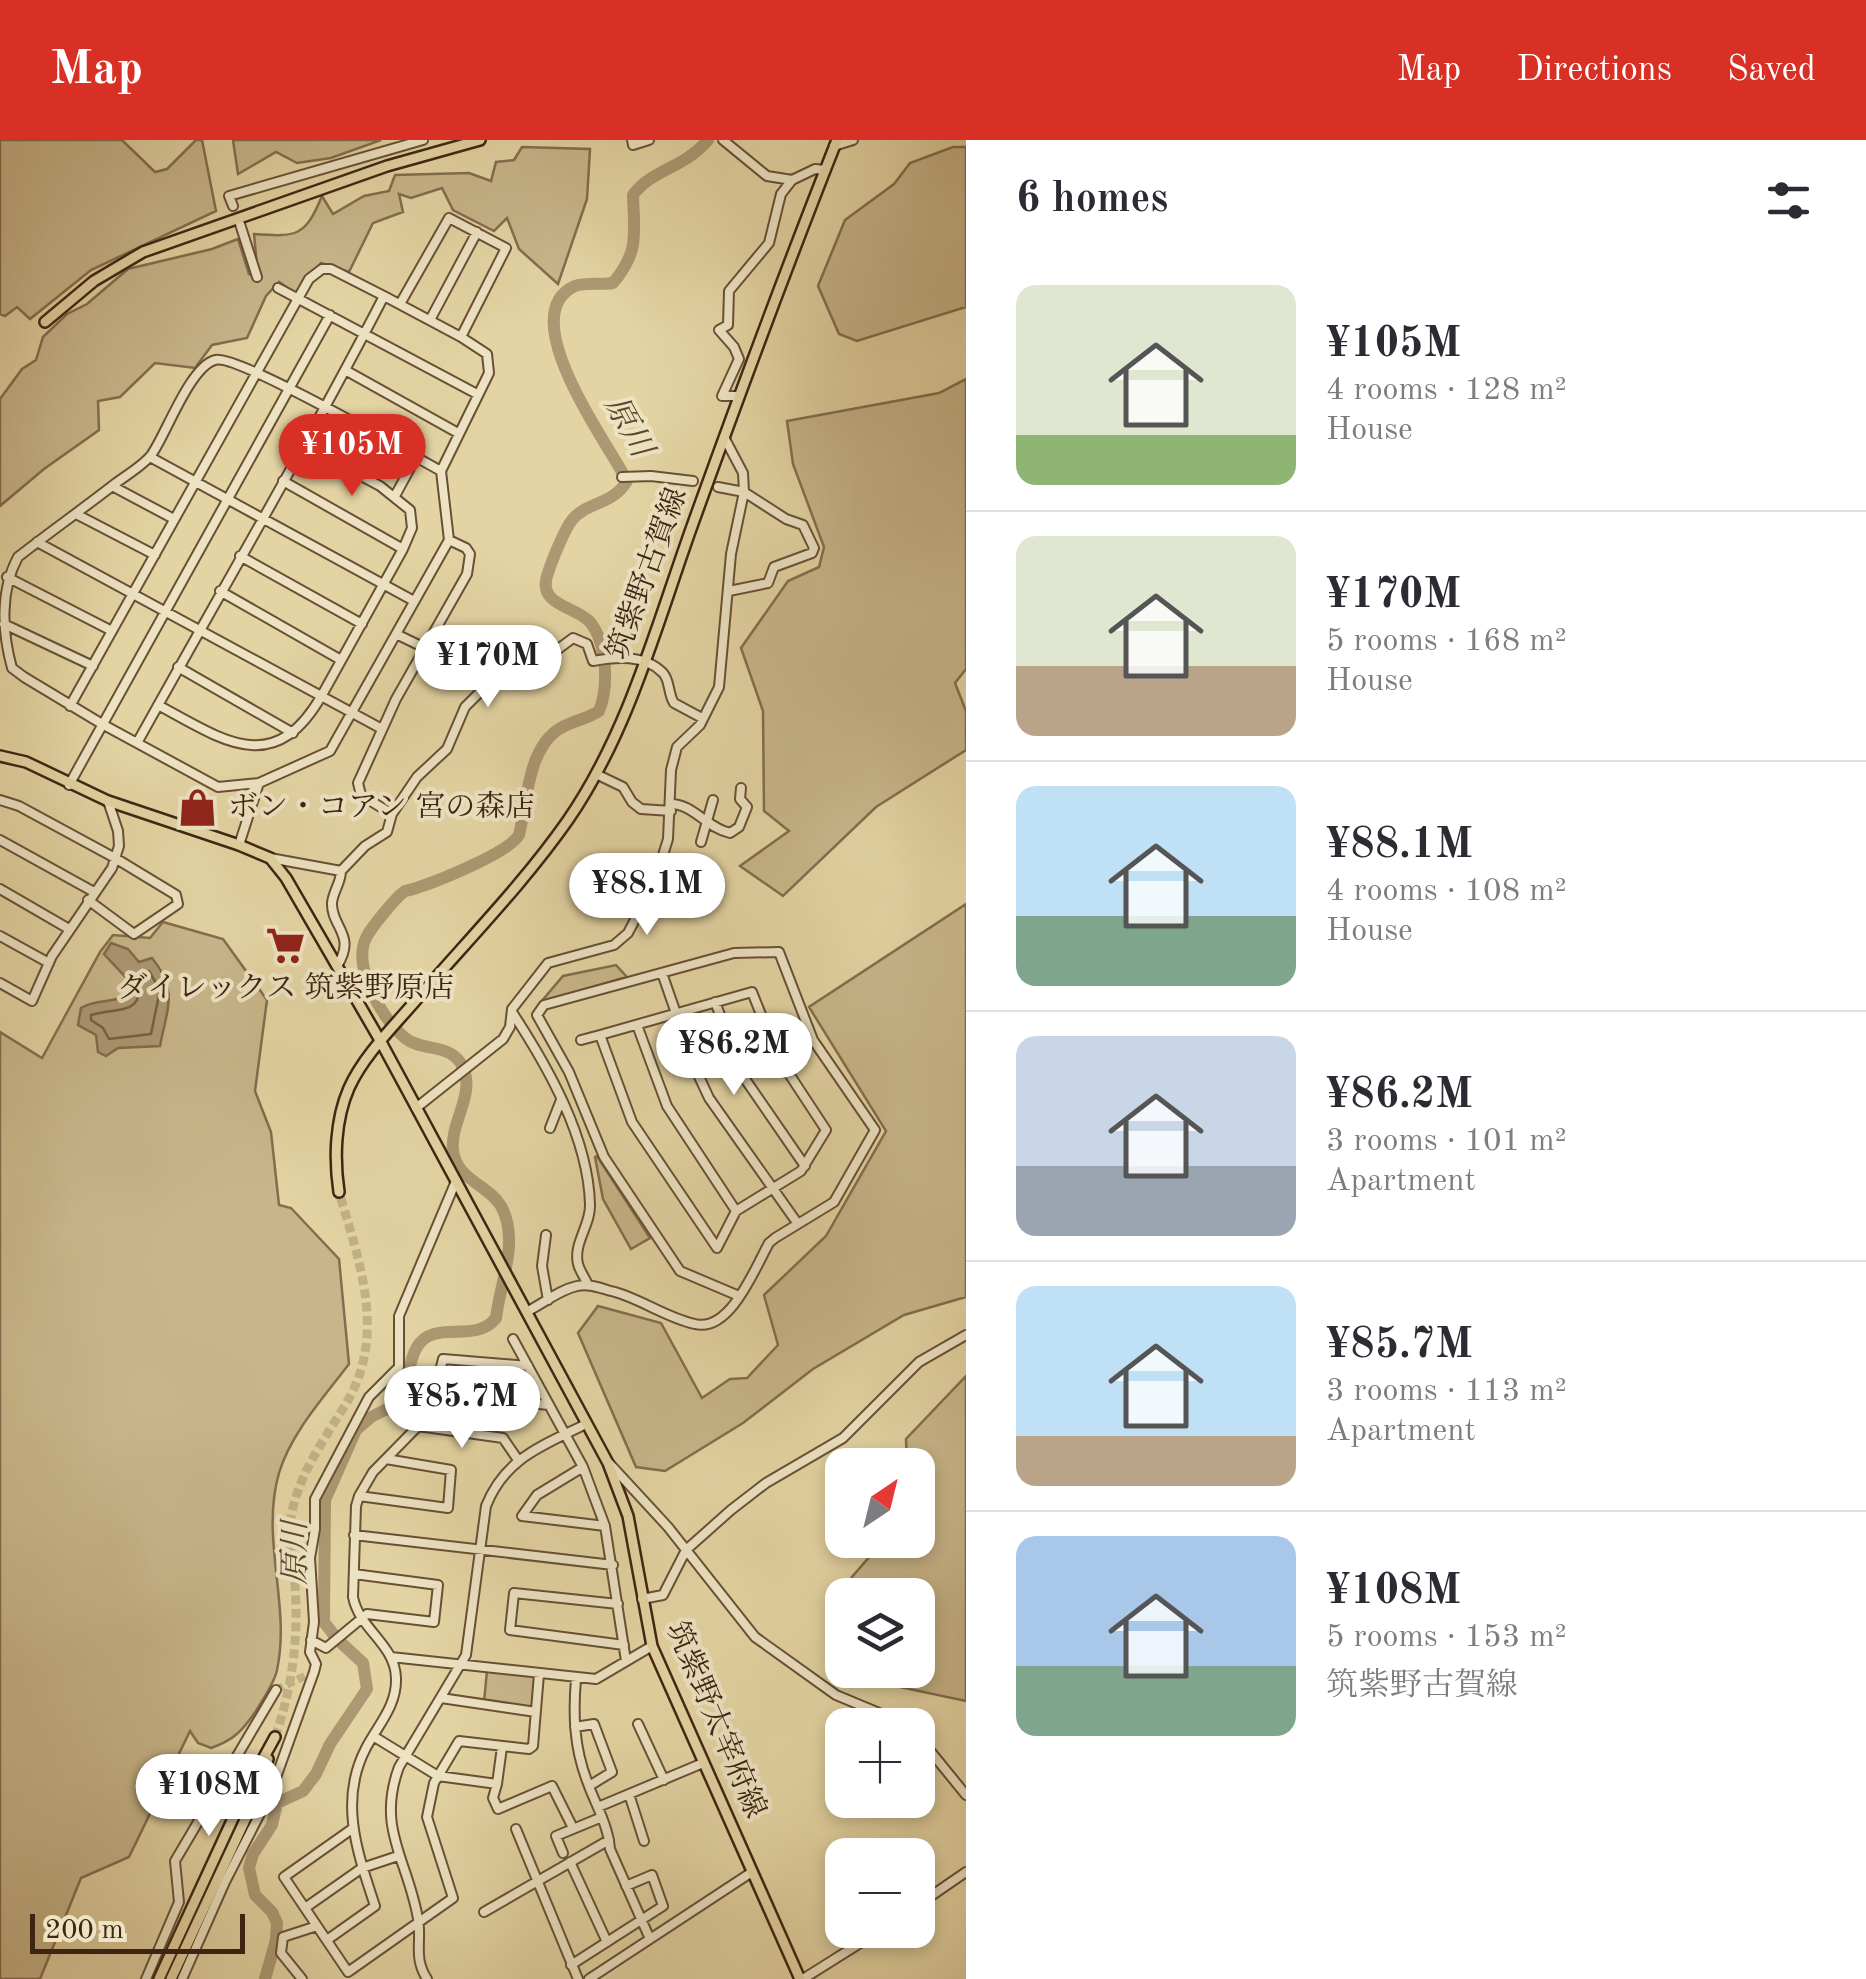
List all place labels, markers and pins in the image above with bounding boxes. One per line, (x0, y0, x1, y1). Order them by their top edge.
pin: ¥105M (282, 414, 422, 499)
pin: ¥170M (418, 625, 558, 710)
shop icon: ボン・コアン 宮の森店 (177, 787, 219, 829)
place label: ボン・コアン 宮の森店 (228, 790, 535, 823)
pin: ¥88.1M (566, 853, 728, 938)
supermarket icon: ダイレックス 筑紫野原店 (265, 924, 307, 966)
place label: ダイレックス 筑紫野原店 (117, 971, 455, 1004)
pin: ¥86.2M (653, 1013, 815, 1098)
pin: ¥85.7M (381, 1366, 543, 1451)
pin: ¥108M (139, 1754, 279, 1839)

